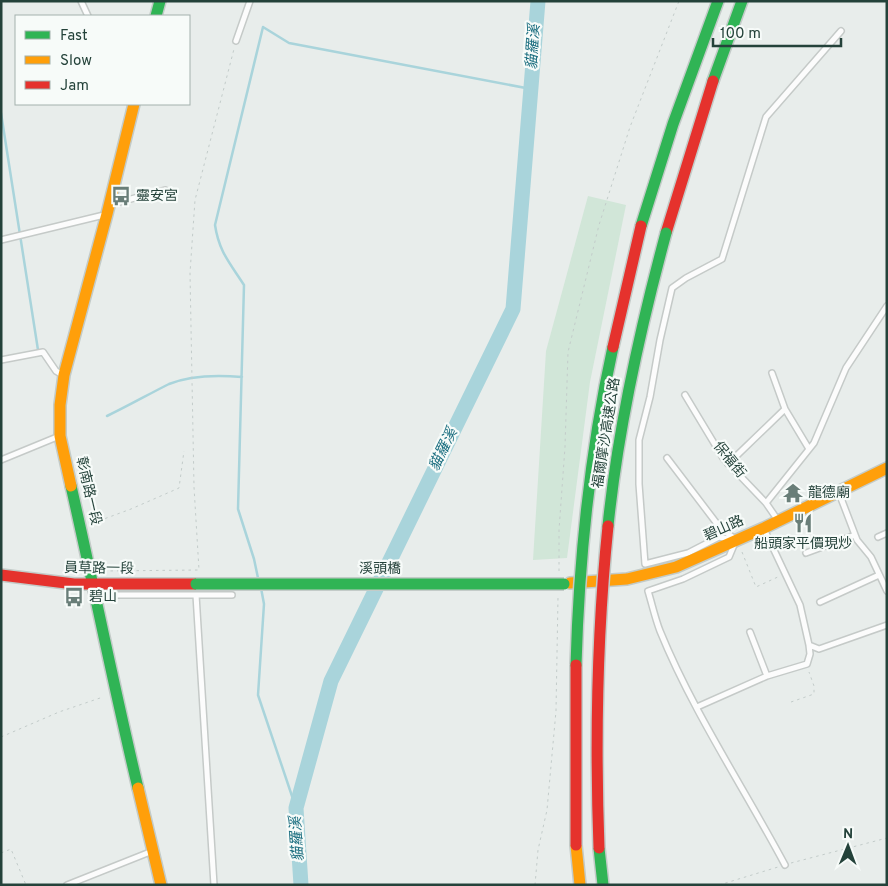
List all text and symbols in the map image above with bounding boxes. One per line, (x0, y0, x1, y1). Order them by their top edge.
legend (15, 15, 190, 105)
scale bar (713, 15, 840, 47)
water label: 貓羅溪 (523, 22, 545, 70)
text: 100 m (720, 25, 761, 44)
text: Fast (60, 27, 88, 46)
text: Slow (60, 52, 92, 71)
text: Jam (60, 77, 89, 96)
bus stop icon: 靈安宮 (110, 185, 132, 207)
place label: 靈安宮 (136, 188, 178, 205)
street label: 福爾摩沙高速公路 (589, 376, 624, 490)
water label: 貓羅溪 (426, 424, 463, 474)
street label: 保福街 (709, 438, 749, 482)
street label: 彰南路一段 (72, 455, 105, 527)
temple icon: 龍德廟 (782, 482, 804, 504)
place label: 龍德廟 (808, 484, 850, 502)
restaurant icon: 船頭家平價現炒 (792, 512, 814, 534)
street label: 碧山路 (701, 513, 747, 545)
place label: 船頭家平價現炒 (754, 535, 852, 553)
street label: 員草路一段 (64, 560, 134, 578)
street label: 溪頭橋 (359, 561, 401, 578)
bus stop icon: 碧山 (63, 586, 85, 608)
place label: 碧山 (89, 589, 117, 606)
water label: 貓羅溪 (287, 814, 309, 862)
north arrow (823, 821, 873, 871)
text: N (843, 826, 853, 843)

